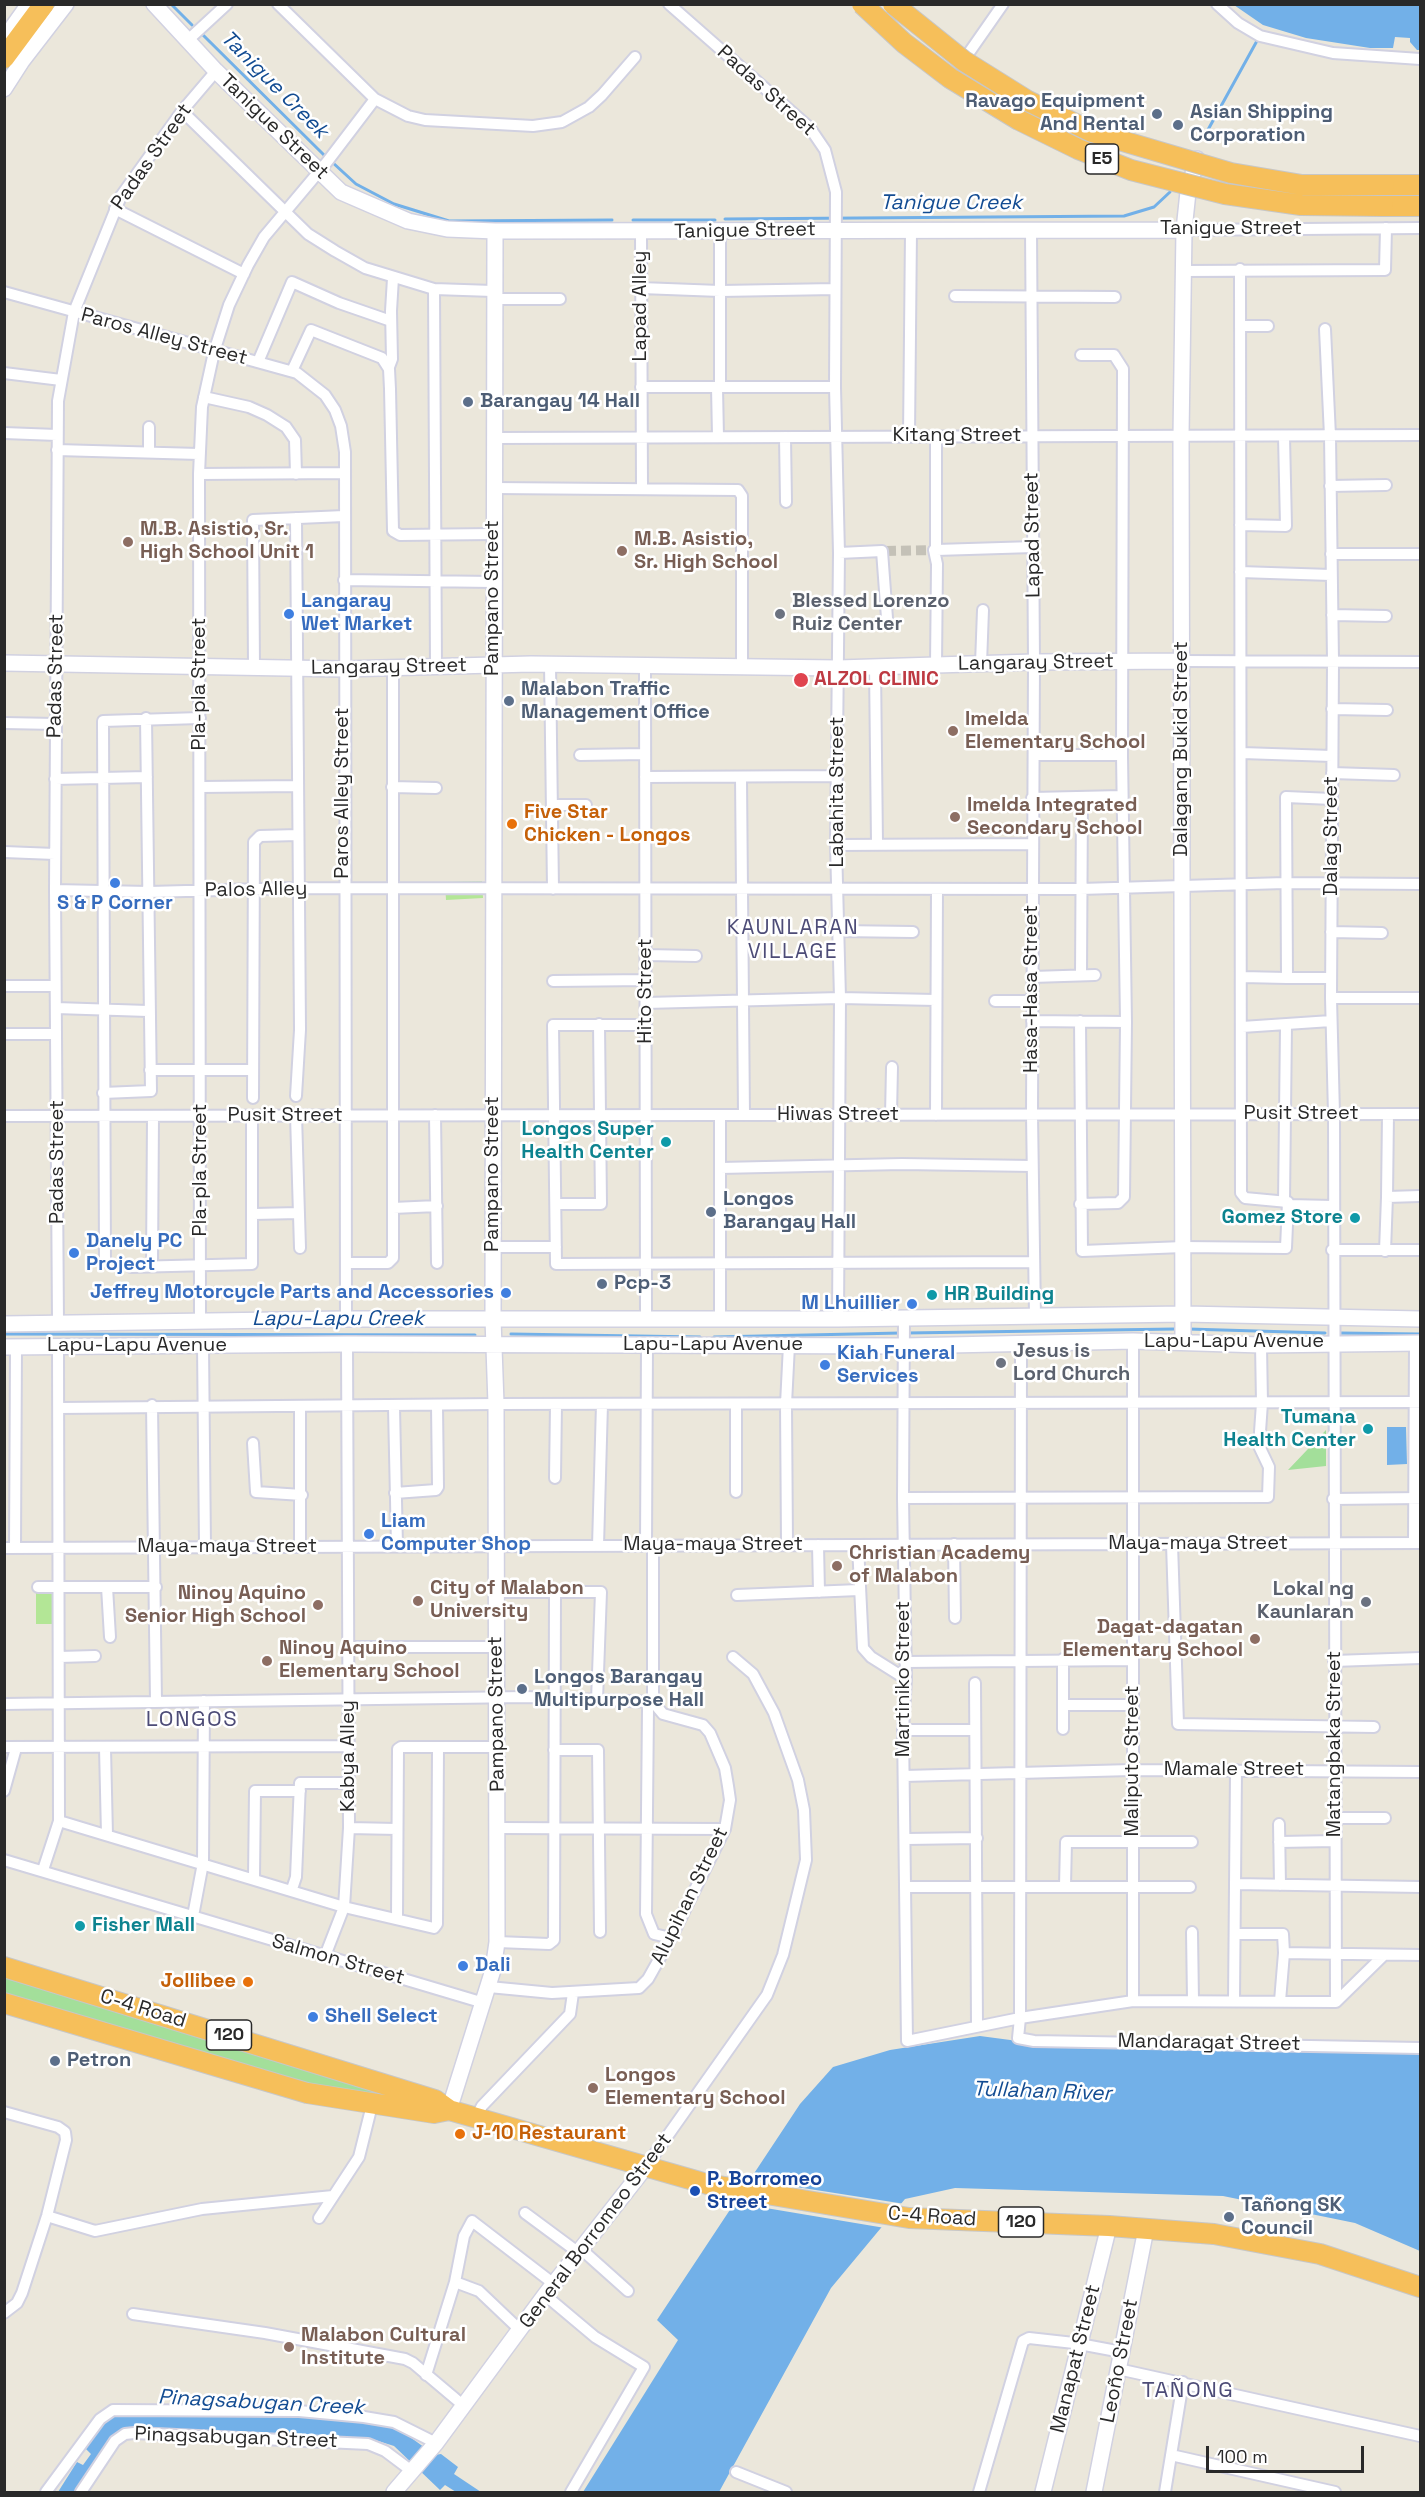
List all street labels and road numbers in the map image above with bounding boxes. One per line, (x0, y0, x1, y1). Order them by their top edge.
street label: Padas Street (712, 41, 820, 141)
street label: Tanigue Street (215, 69, 333, 185)
street label: Padas Street (107, 99, 197, 215)
road number: E5 (1086, 144, 1118, 174)
street label: Tanigue Street (1160, 217, 1302, 241)
street label: Tanigue Street (674, 218, 816, 244)
street label: Lapad Alley (629, 250, 653, 362)
street label: Paros Alley Street (78, 303, 250, 371)
street label: Kitang Street (892, 424, 1022, 448)
street label: Lapad Street (1020, 472, 1046, 598)
street label: Pampano Street (481, 520, 505, 676)
street label: Padas Street (43, 614, 69, 738)
street label: Pla-pla Street (188, 618, 212, 750)
street label: Dalagang Bukid Street (1170, 641, 1194, 857)
street label: Langaray Street (958, 650, 1114, 676)
street label: Langaray Street (311, 654, 467, 680)
street label: Paros Alley Street (331, 707, 355, 879)
street label: Labahita Street (826, 717, 850, 867)
street label: Dalag Street (1320, 776, 1344, 896)
street label: Palos Alley (204, 877, 308, 903)
street label: Hasa-Hasa Street (1020, 905, 1044, 1073)
street label: Hito Street (634, 938, 658, 1044)
street label: Pampano Street (481, 1096, 505, 1252)
street label: Padas Street (46, 1100, 70, 1224)
street label: Pusit Street (1243, 1102, 1359, 1126)
street label: Hiwas Street (777, 1103, 899, 1127)
street label: Pla-pla Street (189, 1104, 213, 1236)
street label: Pusit Street (227, 1104, 343, 1128)
street label: Lapu-Lapu Avenue (1144, 1330, 1324, 1354)
street label: Lapu-Lapu Avenue (623, 1333, 803, 1357)
street label: Lapu-Lapu Avenue (47, 1334, 227, 1358)
street label: Maya-maya Street (1108, 1532, 1288, 1556)
street label: Maya-maya Street (623, 1533, 803, 1557)
street label: Maya-maya Street (137, 1535, 317, 1559)
street label: Martiniko Street (892, 1601, 916, 1757)
street label: Pampano Street (484, 1636, 510, 1792)
street label: Matangbaka Street (1323, 1651, 1347, 1837)
street label: Maliputo Street (1121, 1685, 1145, 1837)
street label: Kabya Alley (337, 1700, 361, 1812)
street label: Mamale Street (1164, 1758, 1304, 1782)
street label: Alupihan Street (646, 1823, 734, 1969)
street label: Salmon Street (269, 1930, 407, 1990)
street label: C-4 Road (97, 1985, 189, 2033)
road number: 120 (206, 2020, 252, 2050)
street label: Mandaragat Street (1117, 2029, 1301, 2057)
street label: General Borromeo Street (515, 2129, 677, 2333)
street label: C-4 Road (887, 2202, 977, 2232)
road number: 120 (998, 2207, 1044, 2237)
street label: Manapat Street (1046, 2282, 1106, 2436)
street label: Leoño Street (1096, 2297, 1144, 2425)
street label: Pinagsabugan Street (134, 2422, 338, 2454)

